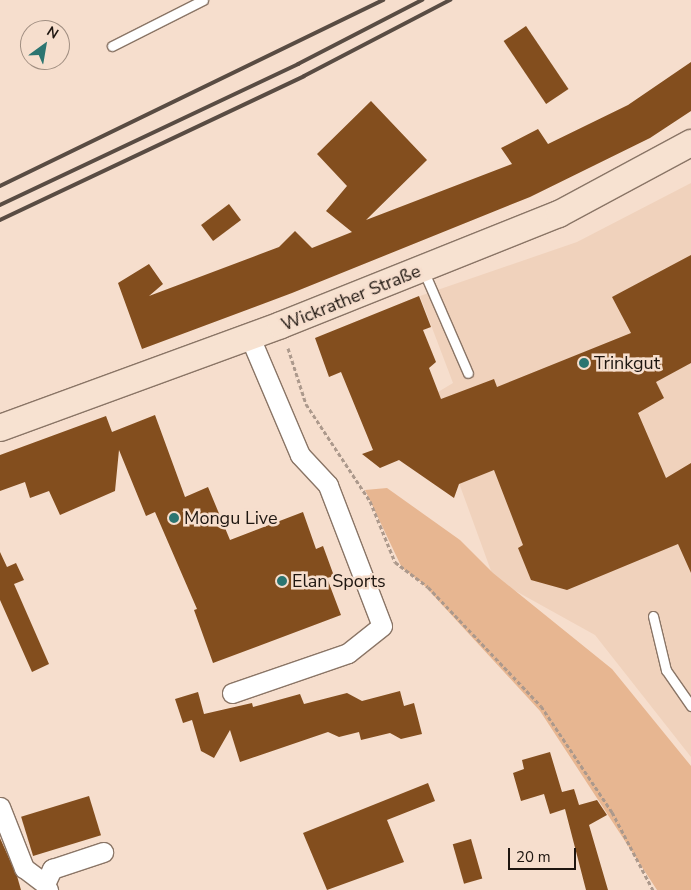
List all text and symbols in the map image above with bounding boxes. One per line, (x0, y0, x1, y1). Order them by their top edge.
north arrow (20, 20, 70, 70)
text: N (43, 22, 62, 44)
street label: Wickrather Straße (278, 260, 424, 336)
place label: Trinkgut (594, 352, 660, 374)
marker: Trinkgut (578, 357, 590, 369)
place label: Mongu Live (184, 507, 278, 529)
marker: Mongu Live (168, 512, 180, 524)
place label: Elan Sports (292, 570, 386, 592)
marker: Elan Sports (276, 575, 288, 587)
scale bar (511, 838, 578, 870)
text: 20 m (516, 847, 551, 867)

